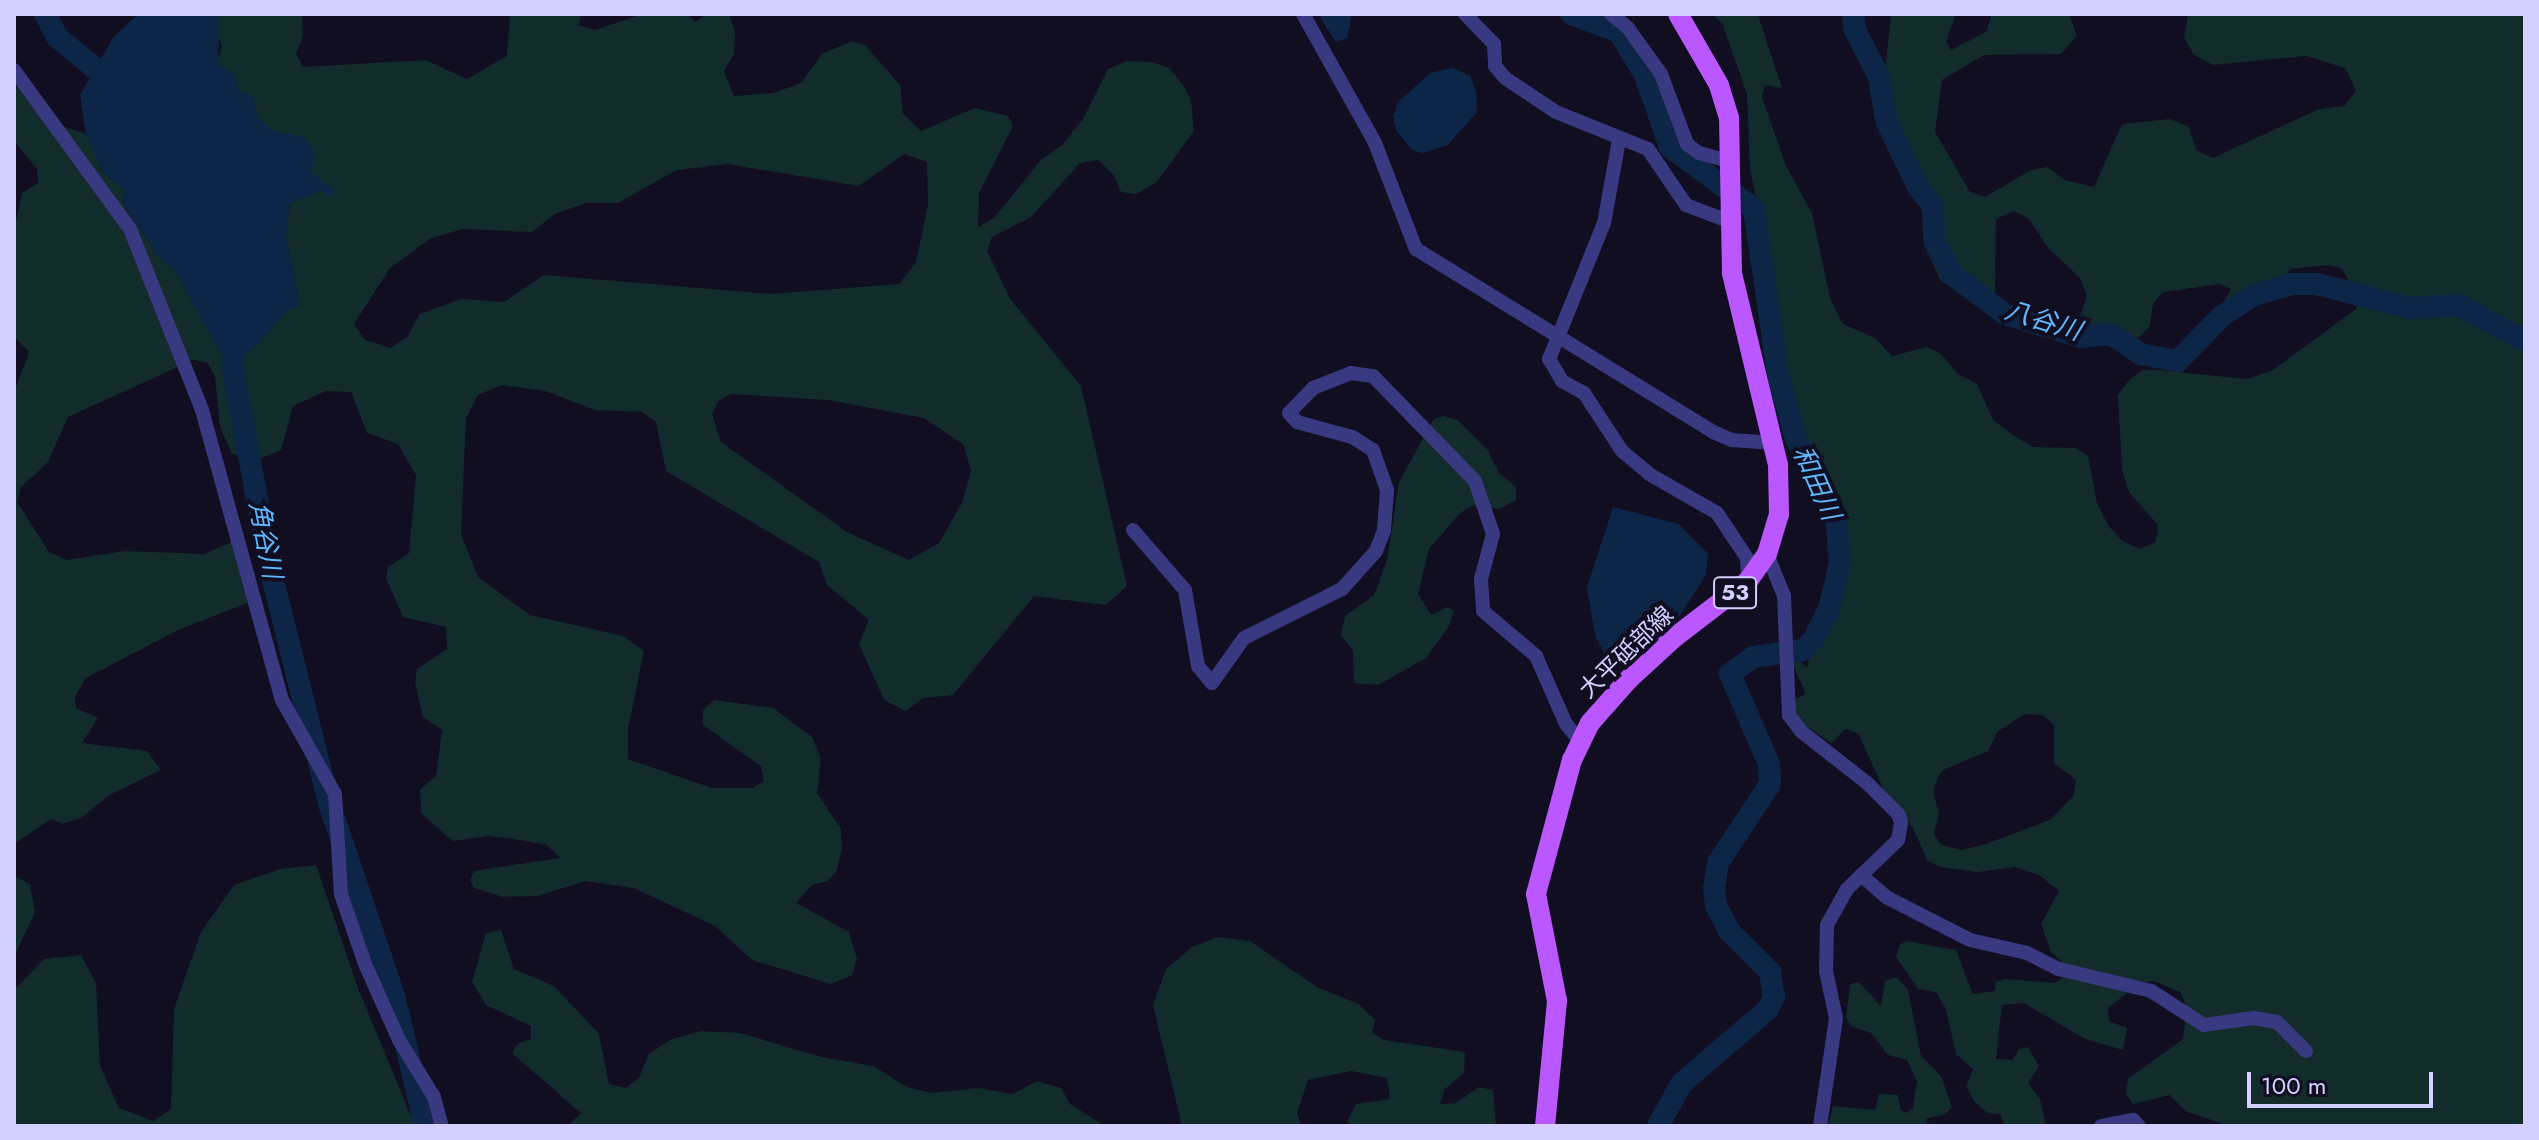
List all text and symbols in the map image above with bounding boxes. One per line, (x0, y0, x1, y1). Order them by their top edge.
water label: 八谷川 (2001, 295, 2085, 347)
water label: 和田川 (1786, 441, 1846, 525)
water label: 角谷川 (242, 499, 288, 581)
road number: 53 (1713, 575, 1757, 611)
street label: 大平砥部線 (1573, 600, 1679, 704)
scale bar (2251, 1056, 2437, 1106)
text: 100 m (2261, 1068, 2327, 1103)

